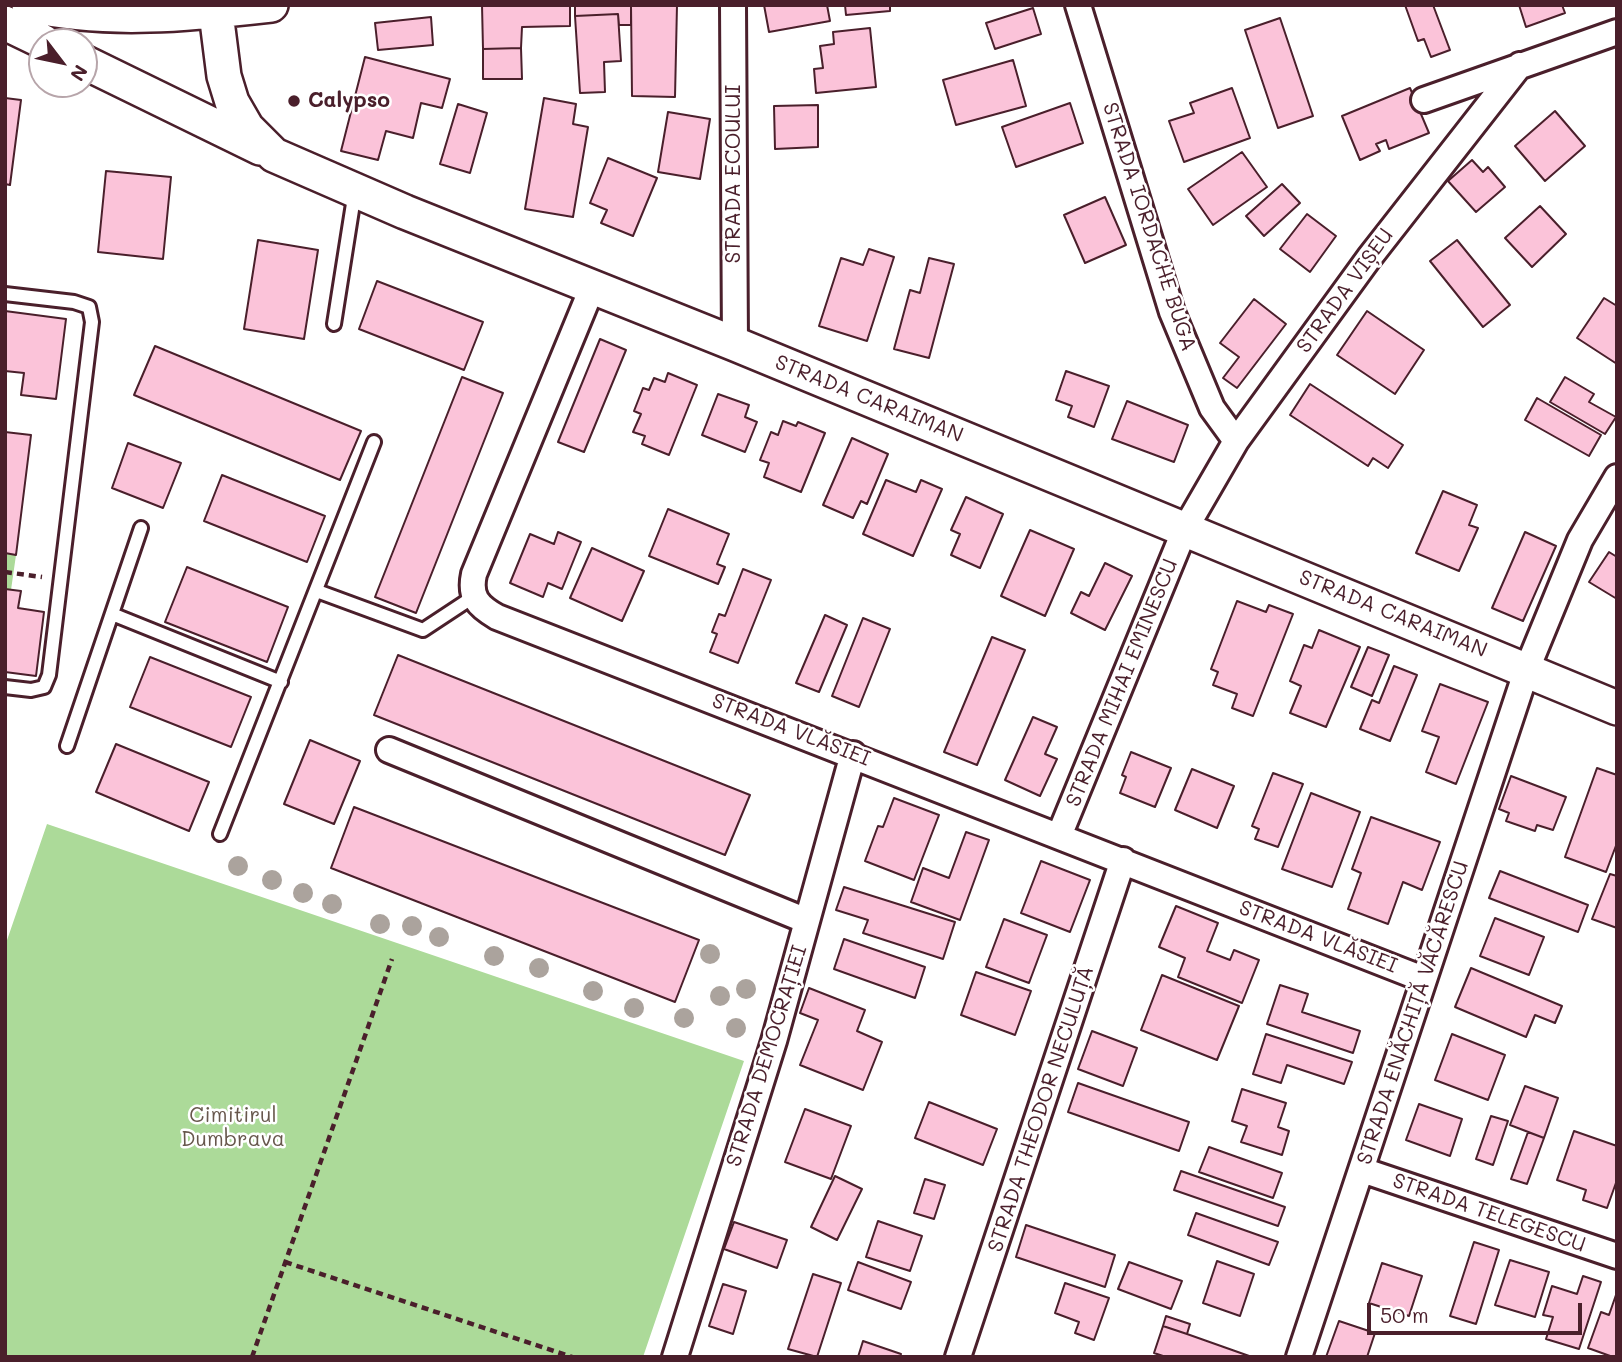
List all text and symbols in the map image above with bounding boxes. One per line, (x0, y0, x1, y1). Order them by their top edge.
north arrow (28, 28, 98, 98)
text: N (65, 61, 94, 86)
street label: STRADA ECOULUI (721, 84, 747, 264)
place label: Calypso (308, 88, 390, 114)
marker: Calypso (286, 93, 302, 109)
street label: STRADA IORDACHE BUGA (1097, 99, 1201, 355)
street label: STRADA VIȘEU (1291, 224, 1399, 358)
street label: STRADA CARAIMAN (771, 350, 967, 448)
street label: STRADA MIHAI EMINESCU (1061, 555, 1183, 811)
street label: STRADA CARAIMAN (1295, 565, 1491, 663)
street label: STRADA VLĂSIEI (708, 688, 874, 772)
street label: STRADA ENĂCHIȚĂ VĂCĂRESCU (1352, 858, 1474, 1168)
street label: STRADA VLĂSIEI (1235, 895, 1401, 979)
street label: STRADA DEMOCRAȚIEI (721, 942, 813, 1170)
street label: STRADA THEODOR NECULUȚĂ (983, 963, 1099, 1255)
park label: Cimitirul Dumbrava (181, 1103, 285, 1153)
street label: STRADA TELEGESCU (1389, 1168, 1589, 1258)
scale bar (1370, 1288, 1585, 1332)
text: 50 m (1380, 1301, 1429, 1328)

